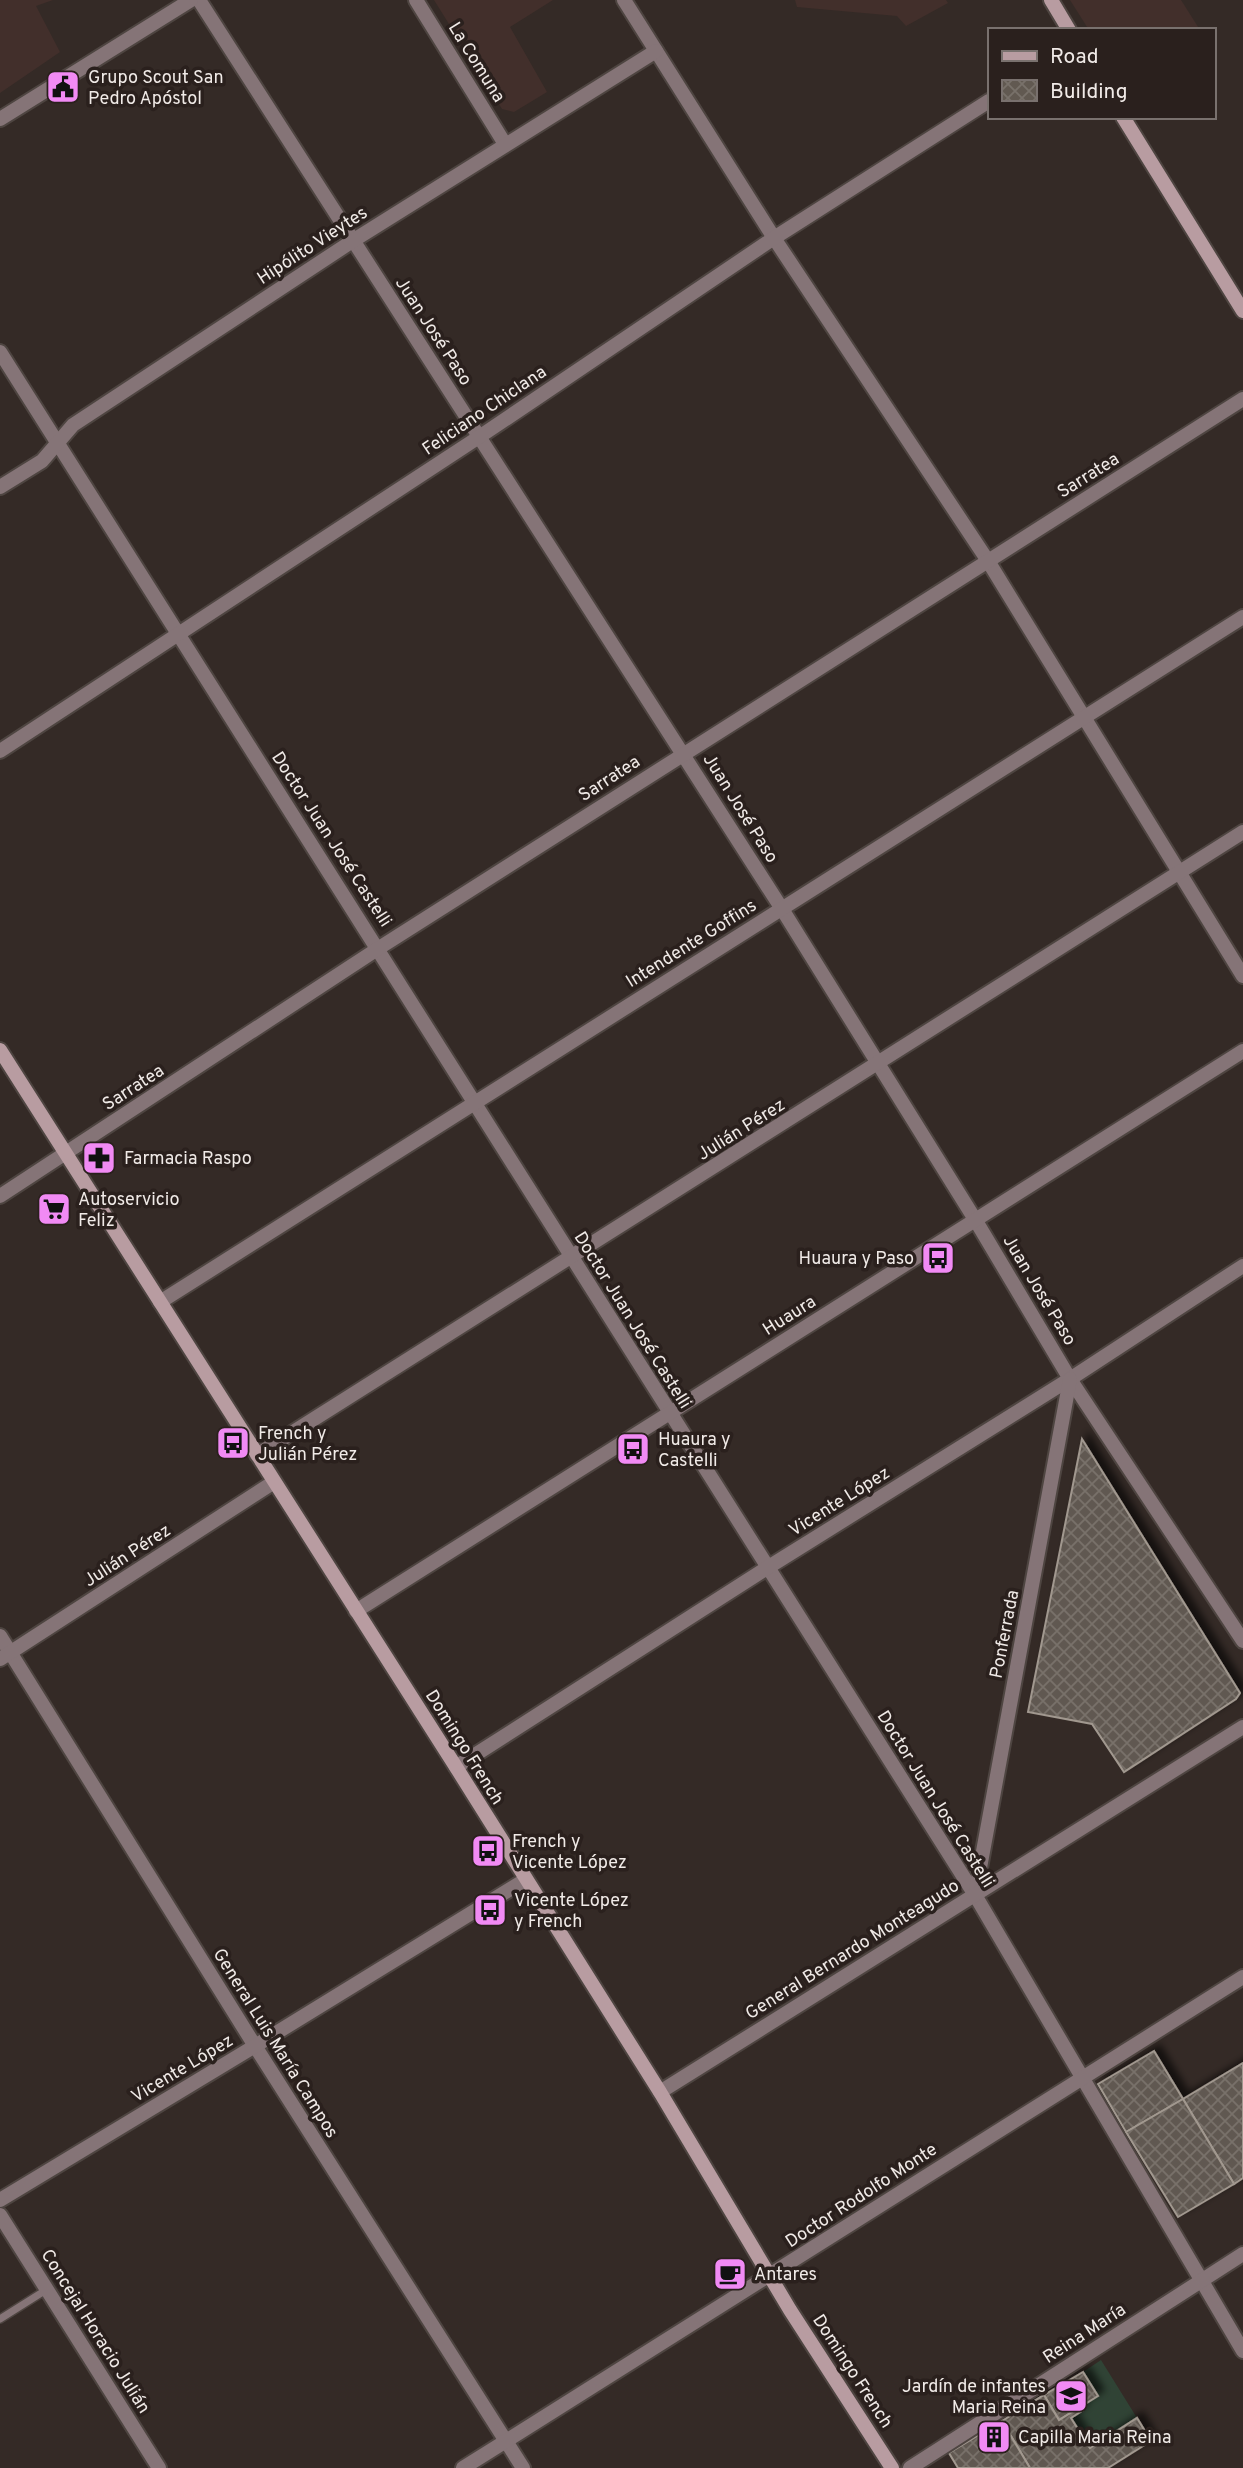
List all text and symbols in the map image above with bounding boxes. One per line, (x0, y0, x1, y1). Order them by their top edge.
street label: La Comuna (442, 18, 510, 107)
legend (988, 28, 1215, 119)
text: Road (1050, 44, 1099, 71)
place label: Grupo Scout San Pedro Apóstol (88, 67, 224, 111)
public building icon: Grupo Scout San Pedro Apóstol (44, 68, 82, 106)
text: Building (1050, 79, 1128, 106)
street label: Hipólito Vieytes (253, 202, 372, 291)
street label: Juan José Paso (389, 273, 476, 390)
street label: Feliciano Chiclana (418, 361, 551, 461)
street label: Sarratea (1053, 448, 1124, 504)
street label: Doctor Juan José Castelli (265, 748, 396, 932)
street label: Juan José Paso (697, 750, 783, 868)
street label: Sarratea (575, 751, 645, 808)
street label: Intendente Goffins (622, 895, 761, 994)
street label: Sarratea (99, 1060, 169, 1117)
street label: Julián Pérez (694, 1094, 790, 1166)
pharmacy icon: Farmacia Raspo (80, 1139, 118, 1177)
place label: Farmacia Raspo (124, 1148, 252, 1171)
place label: Autoservicio Feliz (78, 1189, 179, 1233)
supermarket icon: Autoservicio Feliz (35, 1190, 73, 1228)
street label: Doctor Juan José Castelli (568, 1228, 696, 1414)
street label: Juan José Paso (997, 1231, 1081, 1350)
bus stop icon: Huaura y Paso (919, 1239, 957, 1277)
place label: Huaura y Paso (799, 1248, 914, 1271)
street label: Huaura (759, 1291, 821, 1342)
place label: French y Julián Pérez (258, 1423, 357, 1467)
bus stop icon: French y Julián Pérez (214, 1424, 252, 1462)
place label: Huaura y Castelli (658, 1429, 730, 1473)
bus stop icon: Huaura y Castelli (614, 1430, 652, 1468)
street label: Vicente López (785, 1462, 895, 1542)
street label: Julián Pérez (80, 1520, 176, 1593)
street label: Ponferrada (986, 1588, 1025, 1681)
street label: Domingo French (419, 1686, 508, 1810)
street label: Doctor Juan José Castelli (871, 1707, 999, 1893)
place label: French y Vicente López (512, 1831, 627, 1875)
bus stop icon: French y Vicente López (469, 1832, 507, 1870)
street label: General Bernardo Monteagudo (742, 1875, 964, 2026)
place label: Vicente López y French (514, 1890, 629, 1934)
bus stop icon: Vicente López y French (471, 1891, 509, 1929)
street label: General Luis María Campos (207, 1945, 343, 2143)
street label: Vicente López (128, 2030, 238, 2109)
street label: Doctor Rodolfo Monte (782, 2139, 942, 2254)
street label: Concejal Horacio Julián (35, 2245, 155, 2418)
cafe icon: Antares (711, 2255, 749, 2293)
place label: Antares (754, 2264, 817, 2287)
street label: Reina María (1039, 2299, 1131, 2370)
street label: Domingo French (806, 2310, 897, 2433)
place label: Jardín de infantes Maria Reina (902, 2376, 1046, 2420)
school or university icon: Jardín de infantes Maria Reina (1052, 2377, 1090, 2415)
building icon: Capilla Maria Reina (975, 2418, 1013, 2456)
place label: Capilla Maria Reina (1018, 2427, 1172, 2450)

